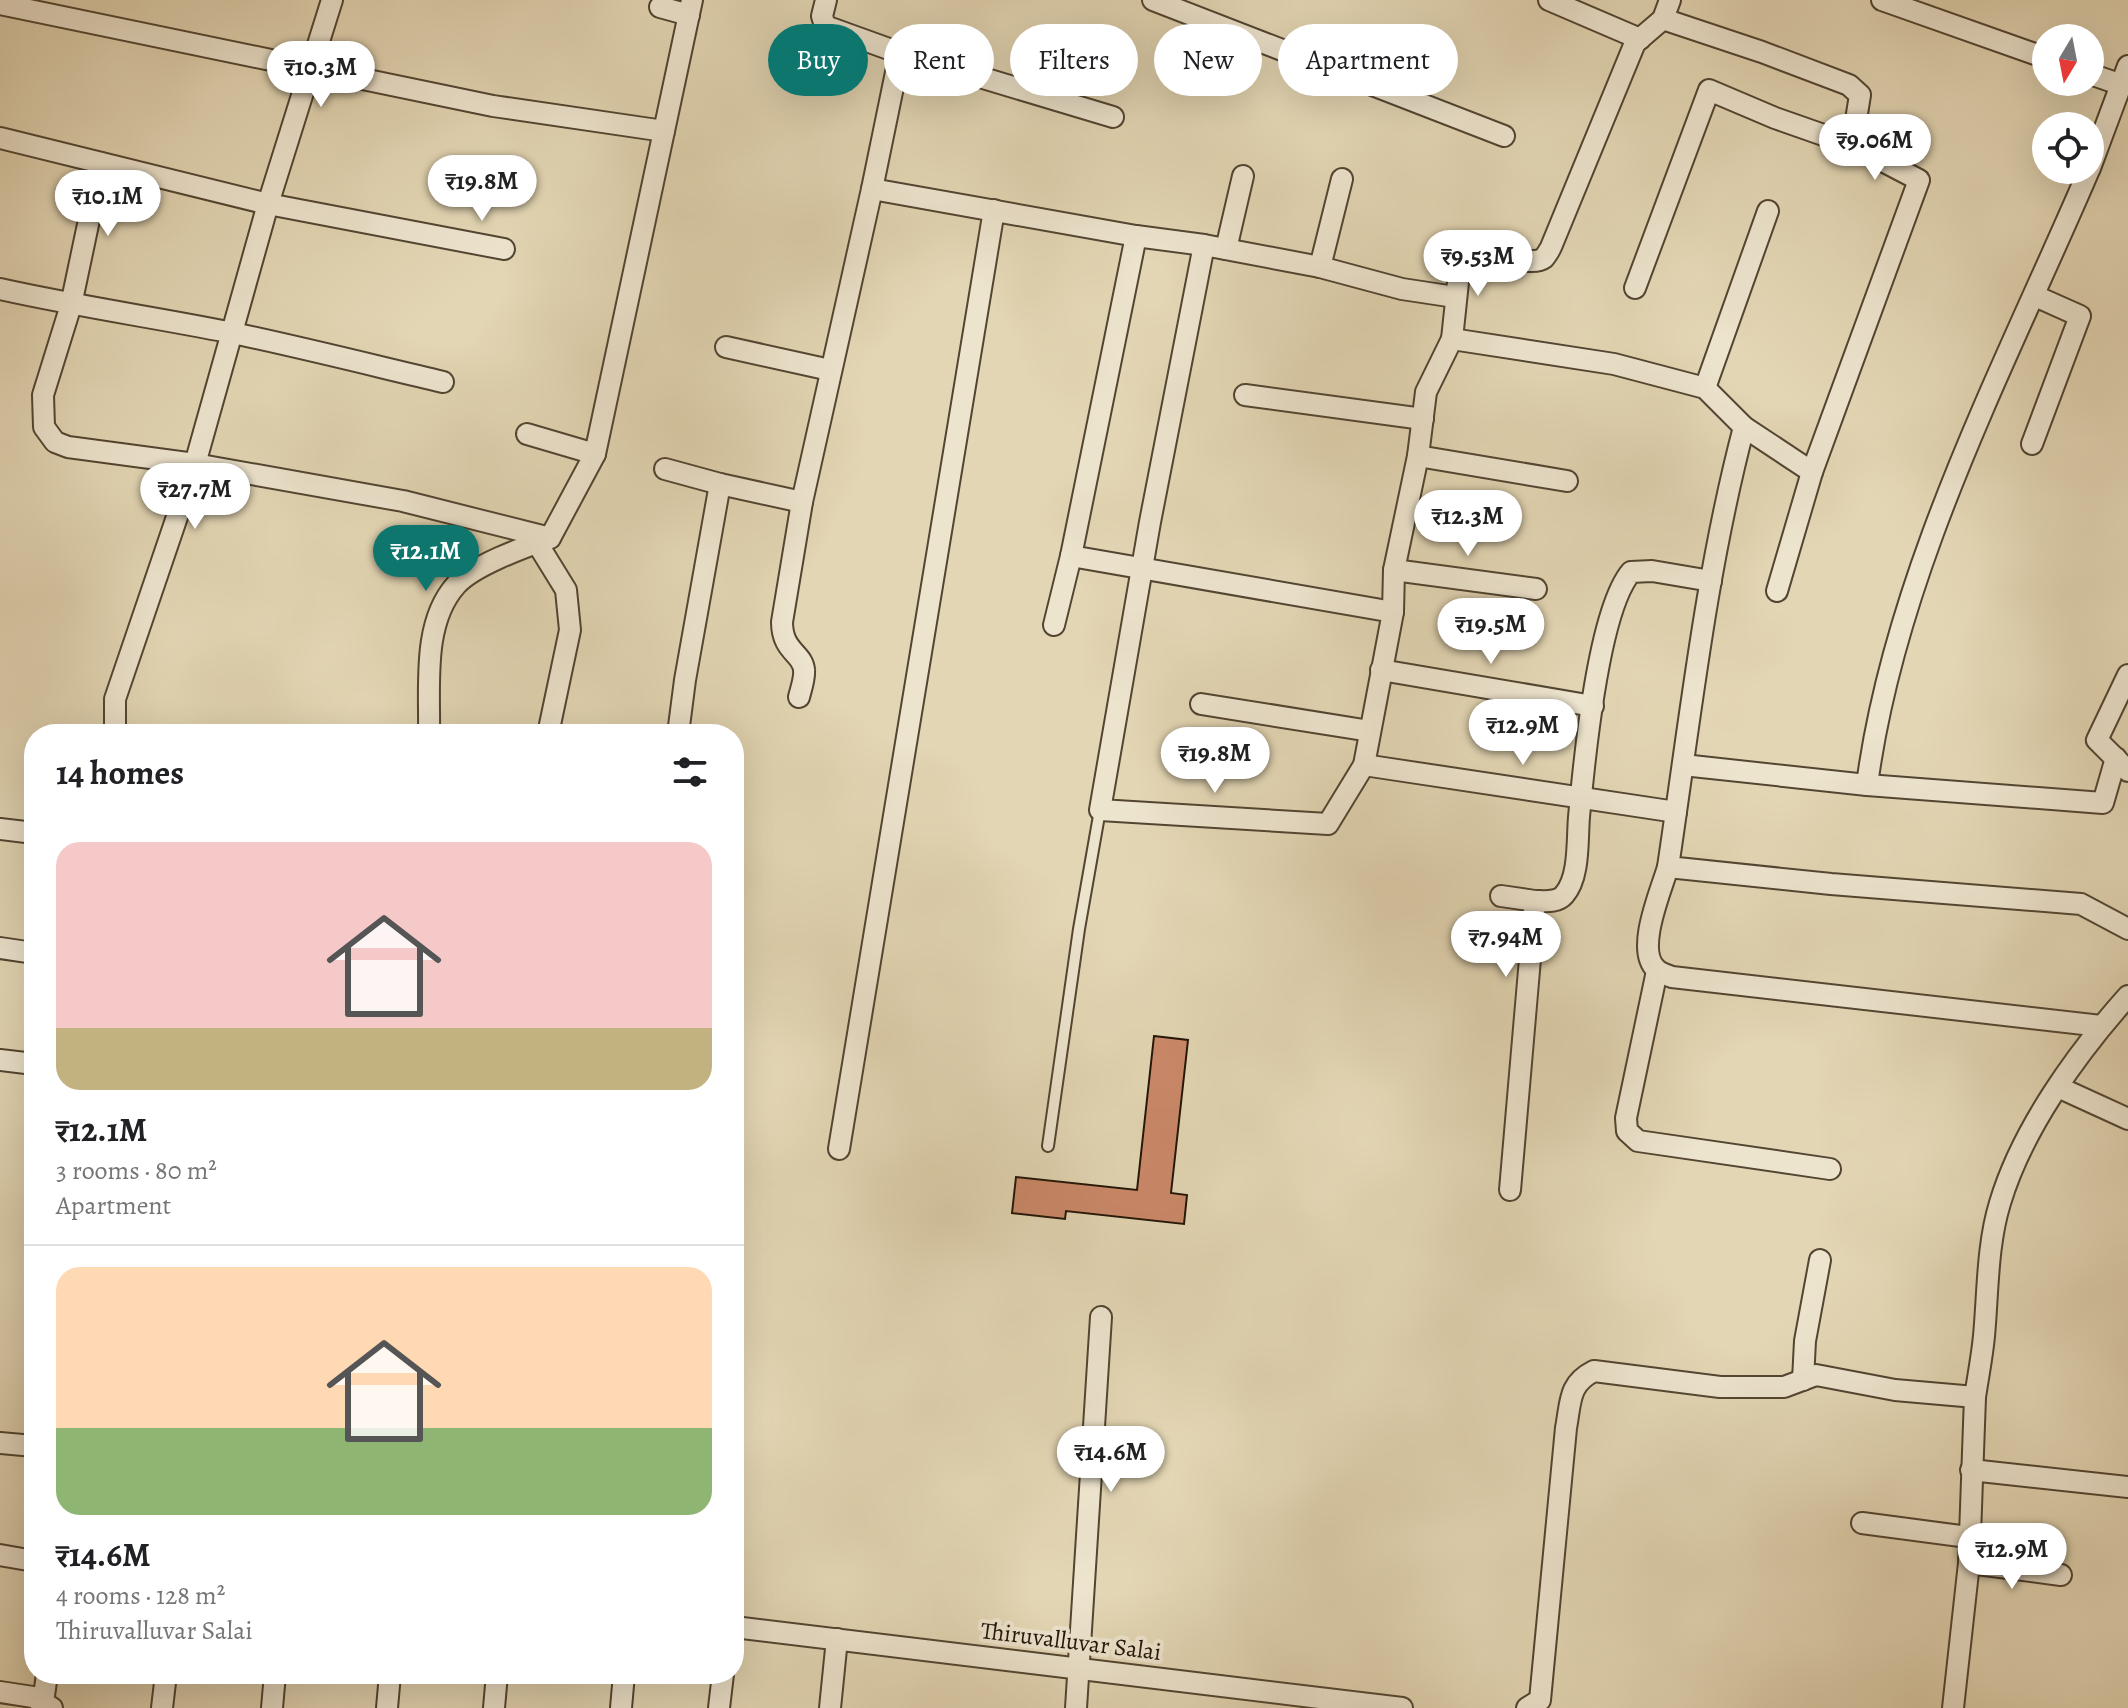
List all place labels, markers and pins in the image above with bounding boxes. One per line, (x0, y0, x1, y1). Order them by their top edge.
pin: ₹10.3M (256, 41, 386, 109)
pin: ₹9.06M (1810, 114, 1940, 182)
pin: ₹19.8M (417, 155, 547, 223)
pin: ₹10.1M (43, 170, 173, 238)
pin: ₹9.53M (1413, 230, 1543, 298)
pin: ₹27.7M (130, 463, 260, 531)
pin: ₹12.3M (1403, 490, 1533, 558)
pin: ₹12.1M (361, 525, 491, 593)
pin: ₹19.5M (1426, 598, 1556, 666)
pin: ₹12.9M (1458, 699, 1588, 767)
pin: ₹19.8M (1150, 727, 1280, 795)
pin: ₹7.94M (1441, 911, 1571, 979)
pin: ₹14.6M (1046, 1426, 1176, 1494)
pin: ₹12.9M (1947, 1523, 2077, 1591)

